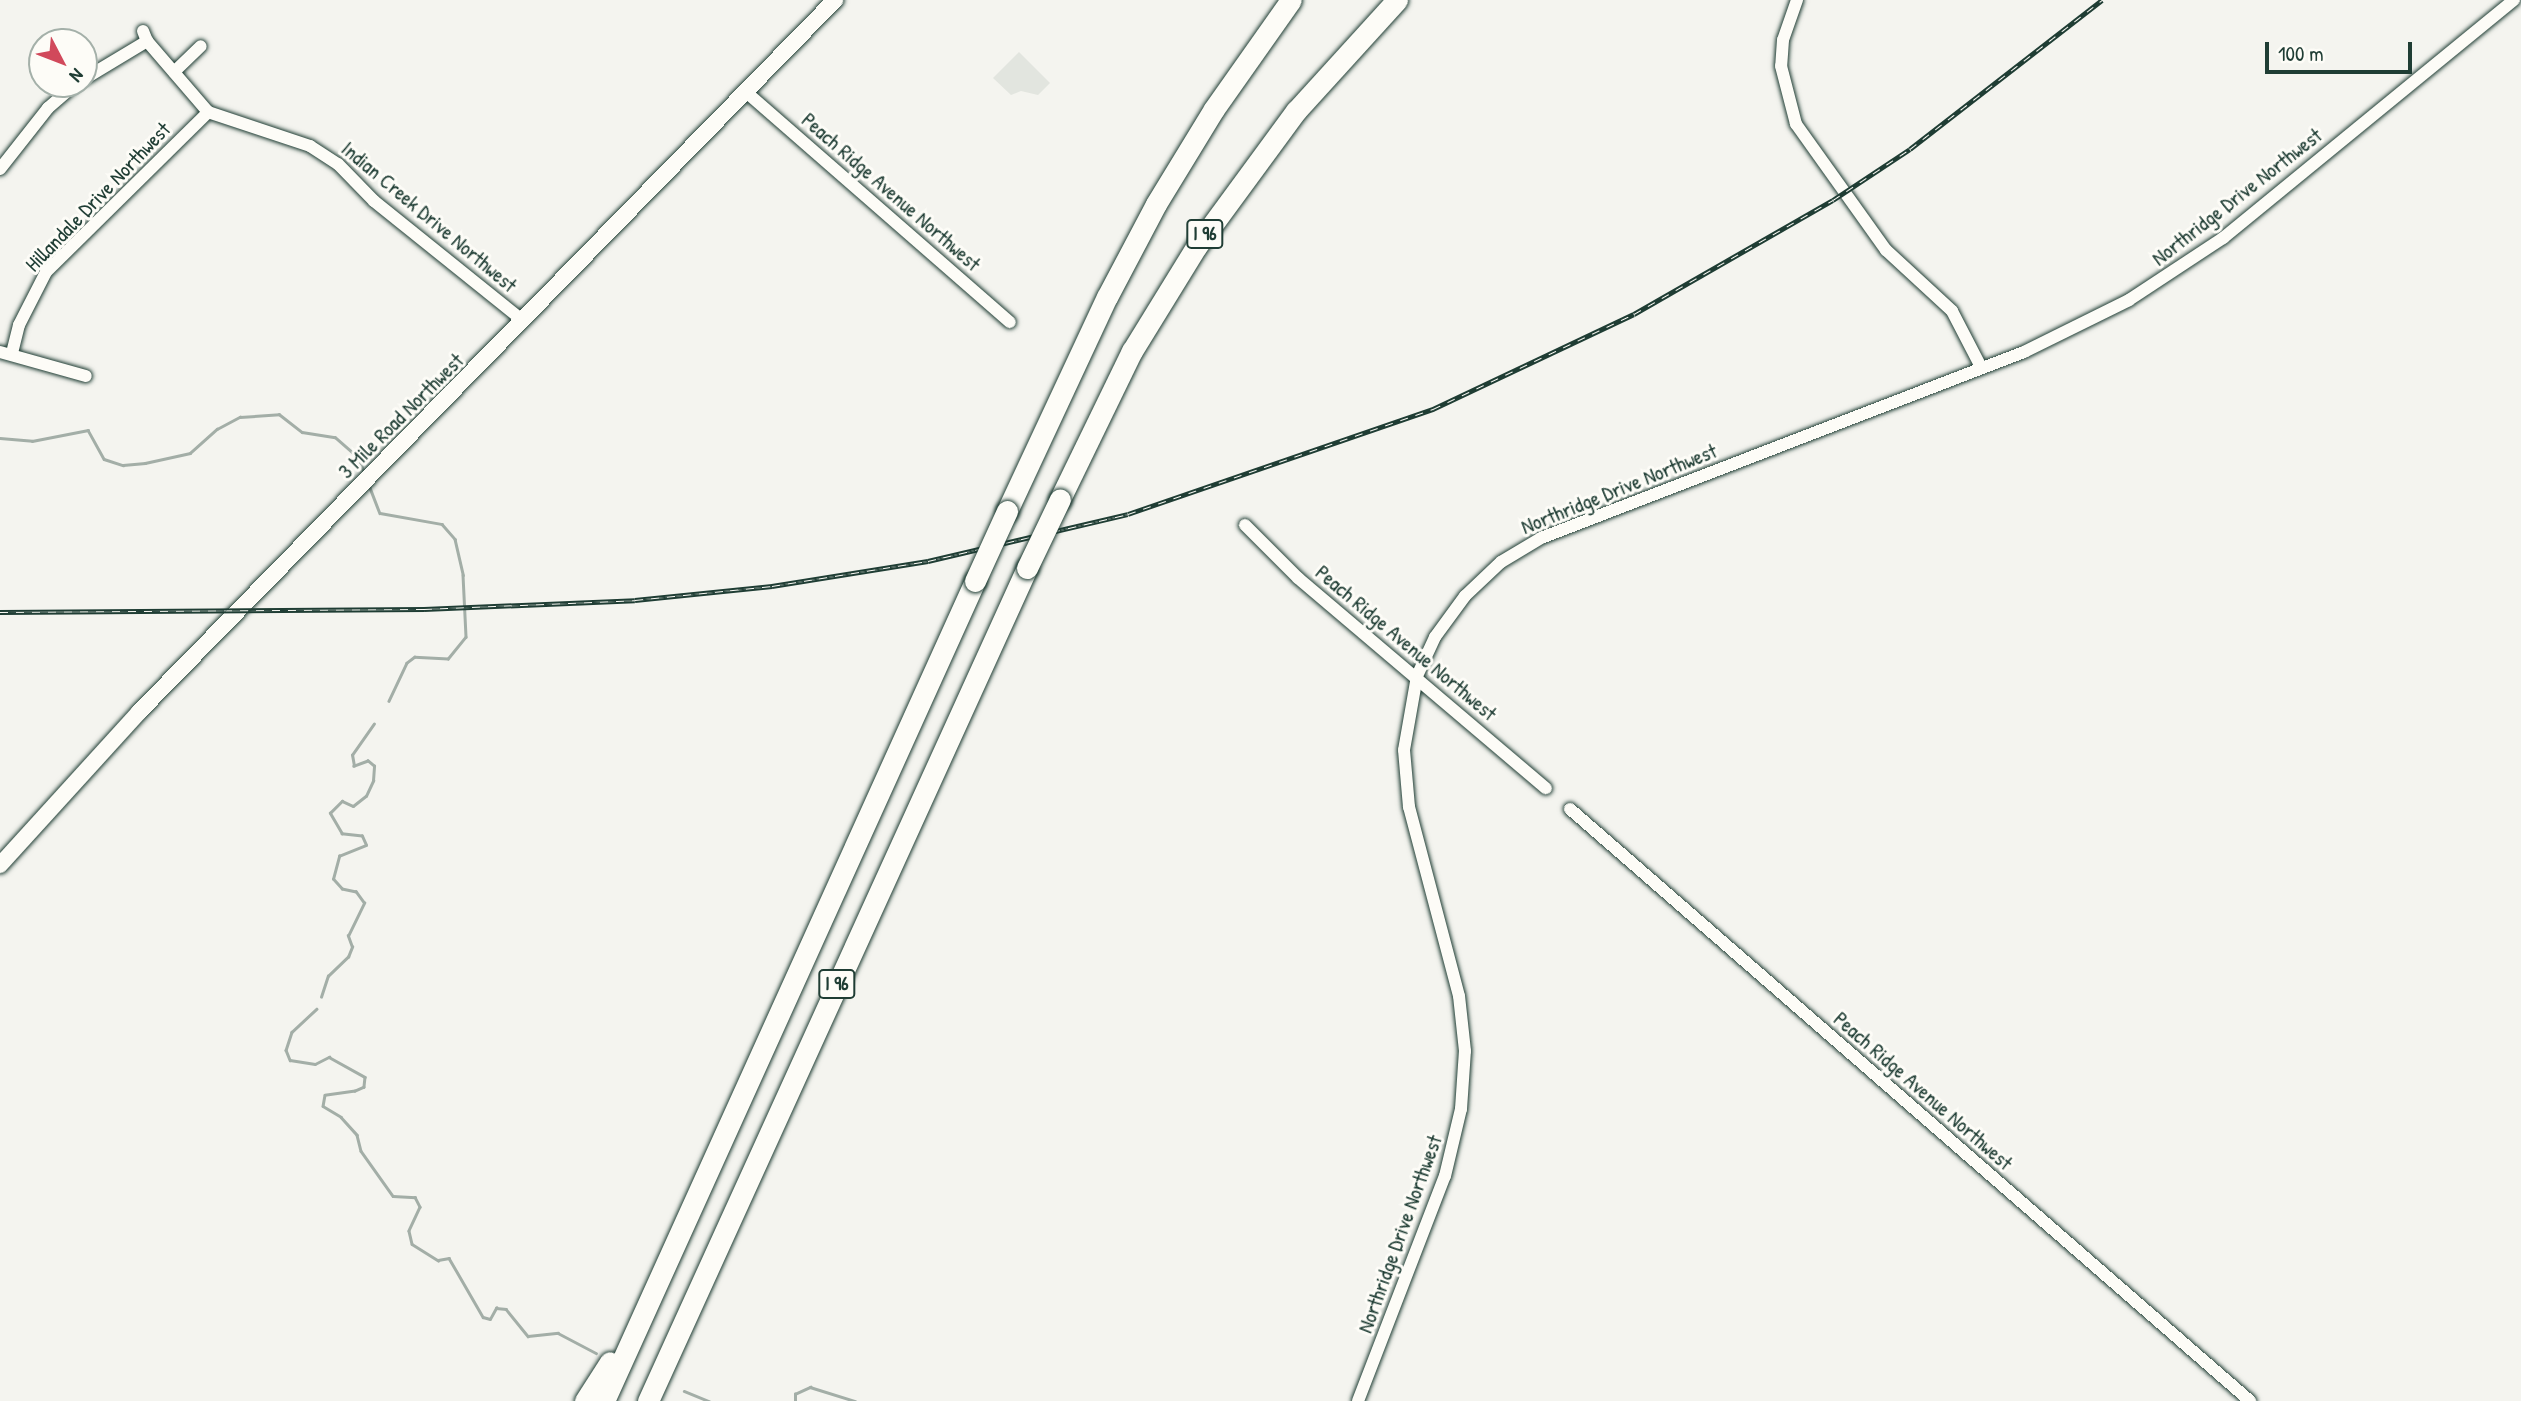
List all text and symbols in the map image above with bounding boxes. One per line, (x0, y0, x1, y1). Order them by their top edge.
north arrow (28, 28, 98, 98)
scale bar (2269, 28, 2416, 72)
text: 100 m (2278, 39, 2324, 68)
text: N (64, 63, 90, 88)
street label: Peach Ridge Avenue Northwest (796, 107, 986, 277)
street label: Hillandale Drive Northwest (20, 117, 176, 277)
street label: Northridge Drive Northwest (2147, 123, 2327, 271)
street label: Indian Creek Drive Northwest (336, 136, 522, 298)
road number: I 96 (1186, 218, 1224, 250)
street label: 3 Mile Road Northwest (333, 348, 469, 484)
street label: Northridge Drive Northwest (1517, 438, 1721, 540)
street label: Peach Ridge Avenue Northwest (1310, 560, 1502, 726)
road number: I 96 (818, 968, 856, 1000)
street label: Peach Ridge Avenue Northwest (1828, 1006, 2018, 1176)
street label: Northridge Drive Northwest (1352, 1132, 1448, 1336)

